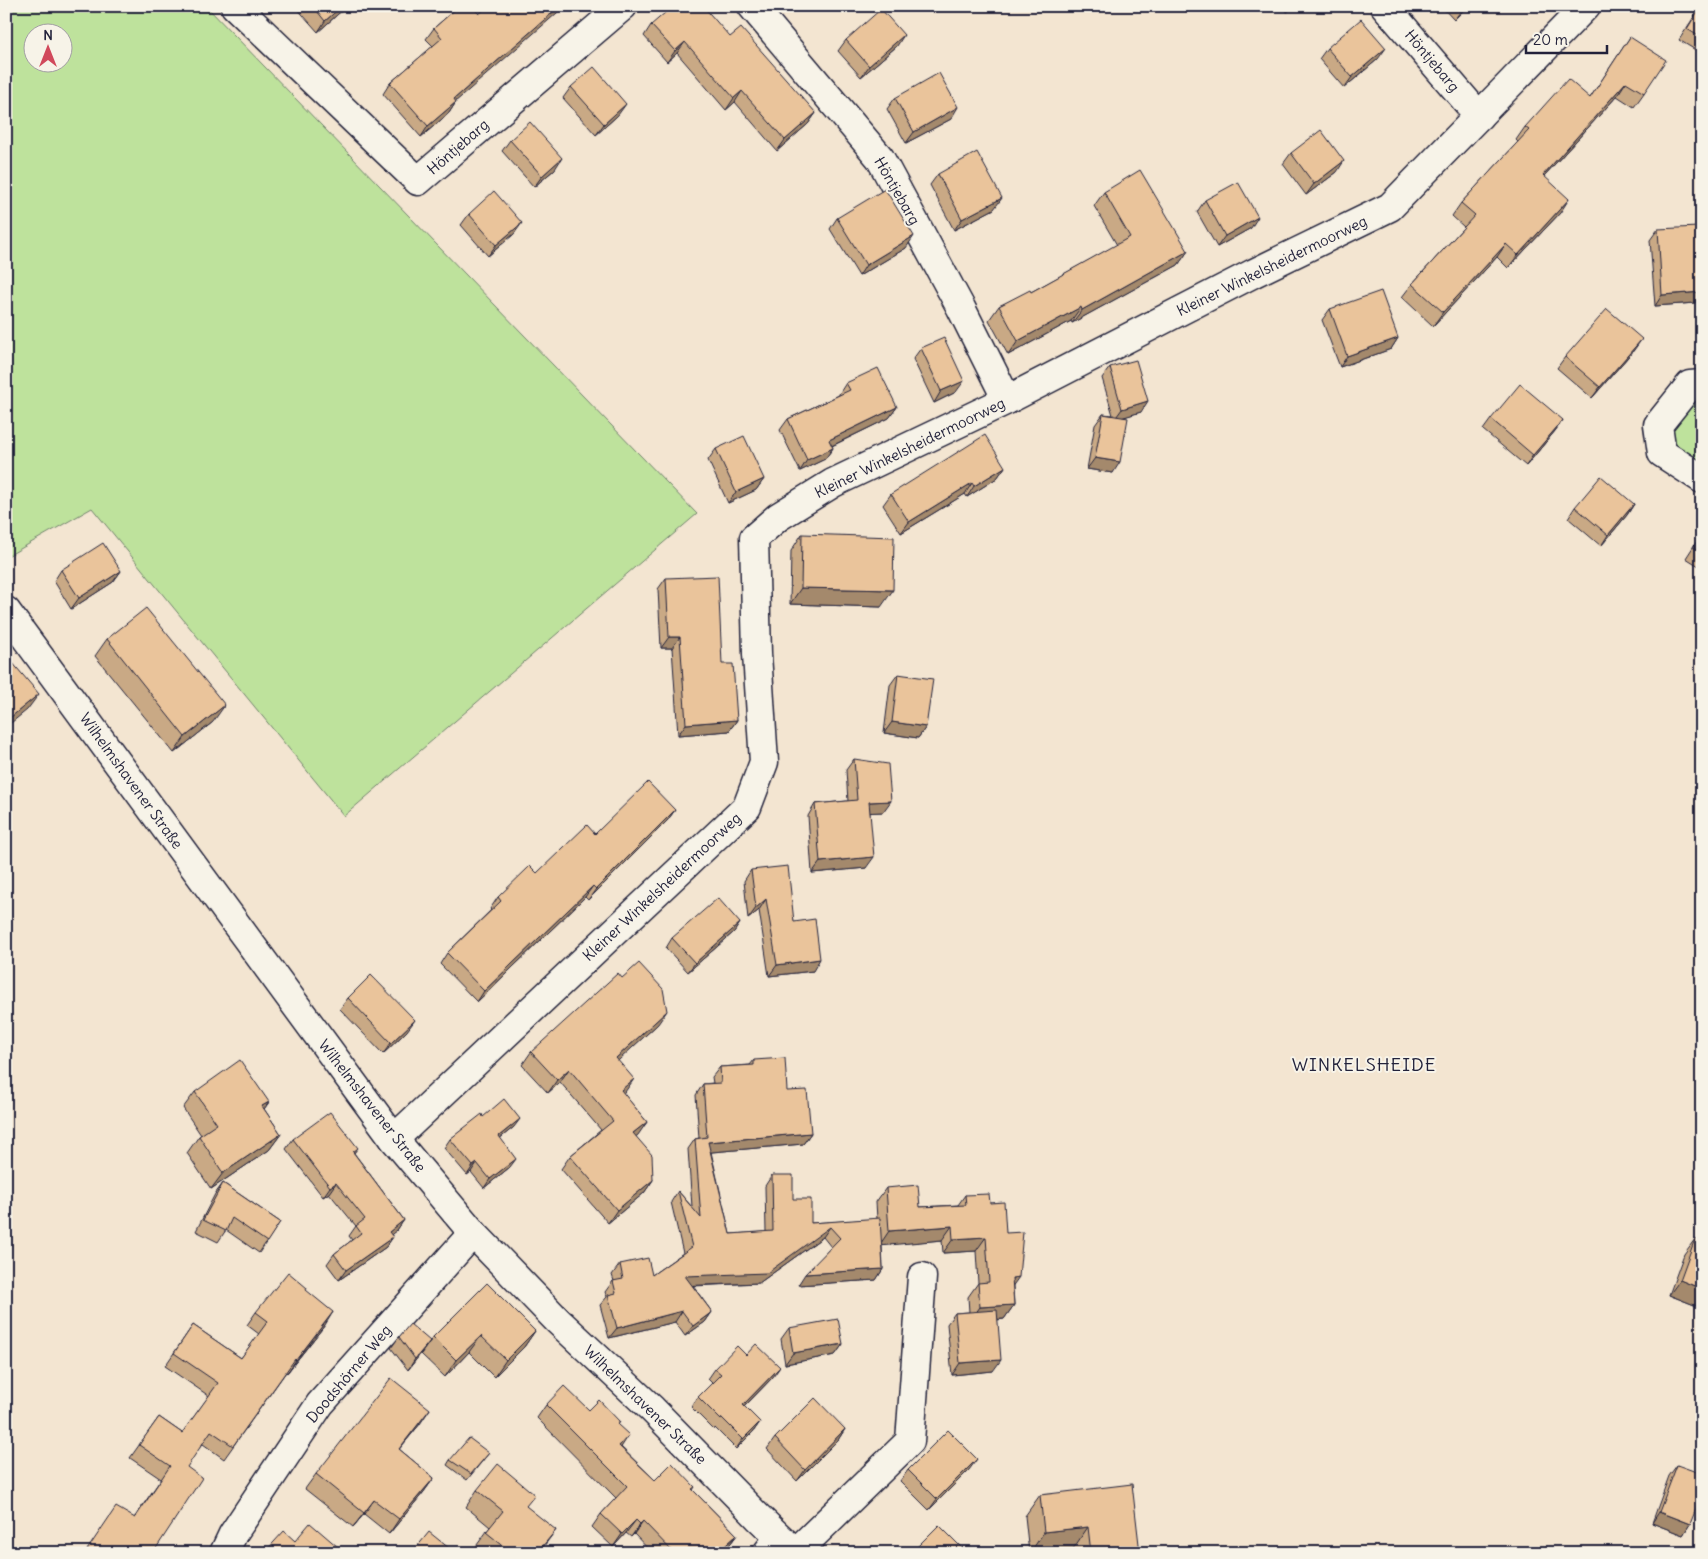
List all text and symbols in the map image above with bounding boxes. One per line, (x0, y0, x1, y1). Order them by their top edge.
north arrow (22, 22, 72, 72)
scale bar (1526, 22, 1607, 54)
text: N (43, 26, 53, 44)
street label: Höntjebarg (1401, 26, 1464, 96)
text: 20 m (1533, 30, 1568, 49)
street label: Höntjebarg (423, 115, 492, 179)
street label: Höntjebarg (870, 153, 925, 228)
street label: Kleiner Winkelsheidermoorweg (1173, 211, 1370, 320)
street label: Kleiner Winkelsheidermoorweg (811, 393, 1008, 502)
street label: Wilhelmshavener Straße (76, 709, 187, 852)
street label: Kleiner Winkelsheidermoorweg (579, 808, 745, 965)
street label: Wilhelmshavener Straße (315, 1035, 430, 1176)
district label: WINKELSHEIDE (1292, 1053, 1436, 1076)
street label: Doodshörner Weg (302, 1321, 395, 1427)
street label: Wilhelmshavener Straße (580, 1341, 711, 1468)

